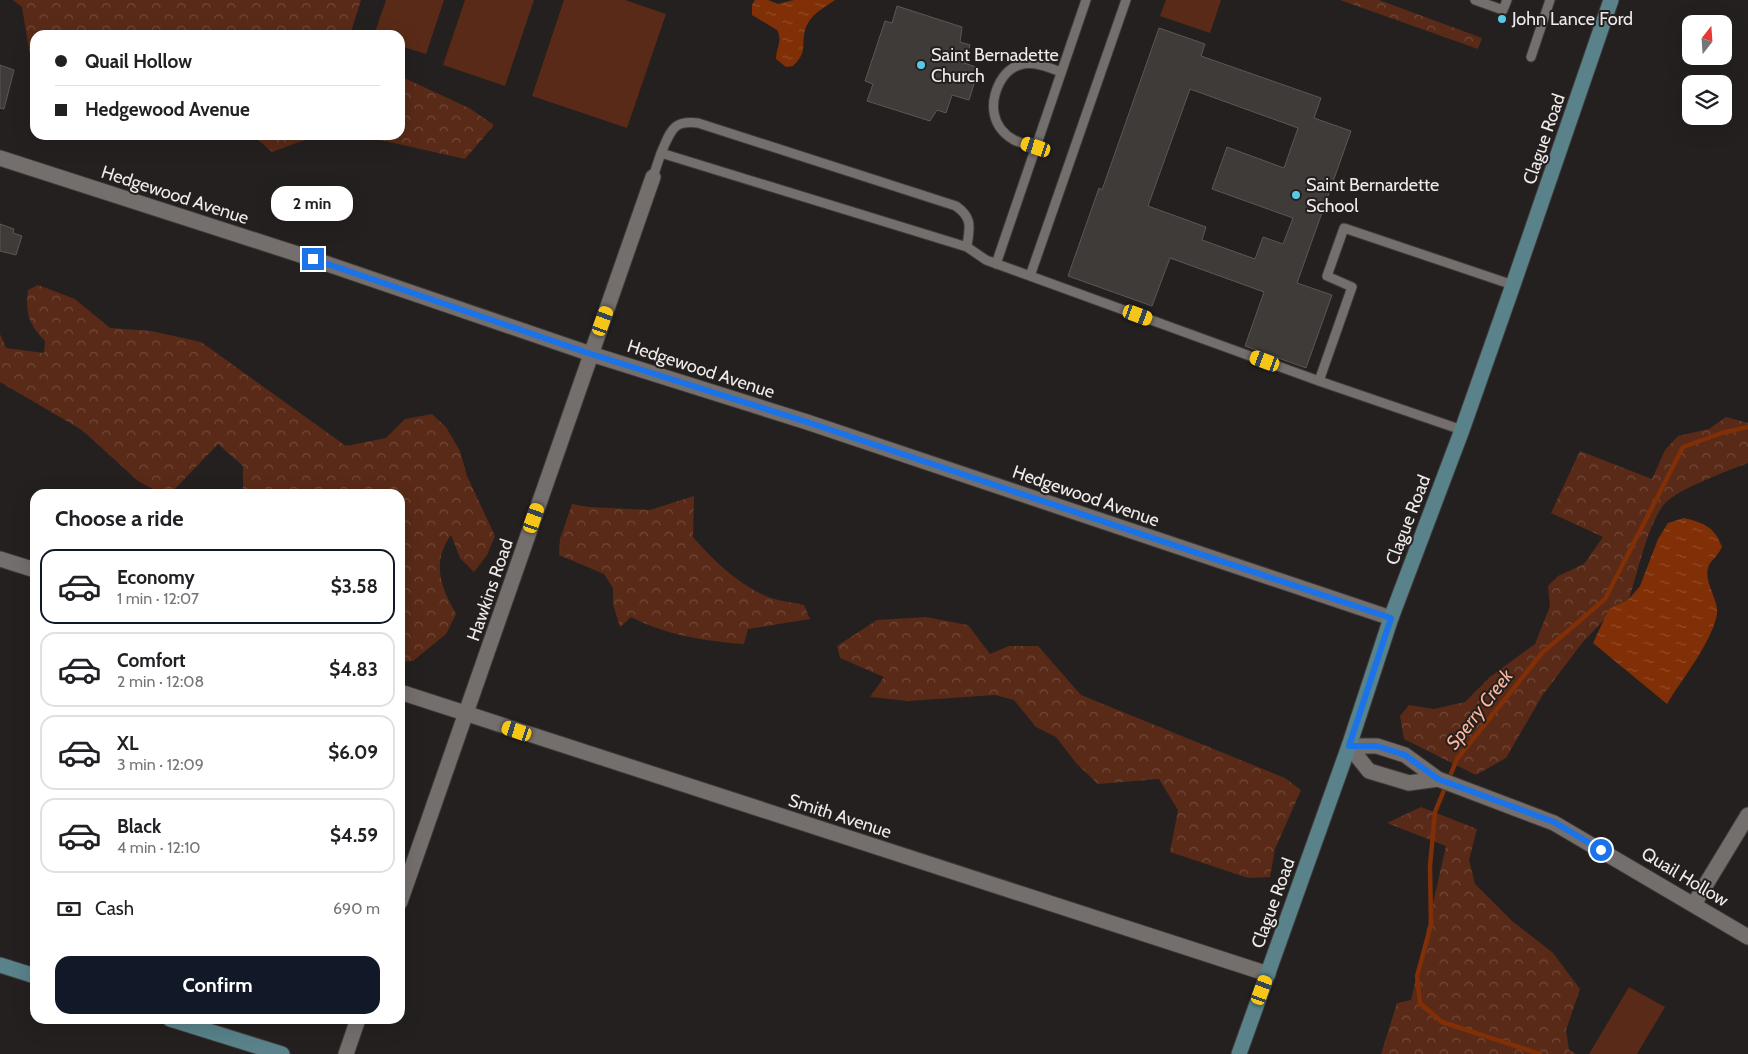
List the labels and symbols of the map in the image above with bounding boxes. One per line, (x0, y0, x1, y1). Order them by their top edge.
place label: John Lance Ford (1511, 8, 1633, 30)
marker: John Lance Ford (1496, 13, 1508, 25)
north arrow (1682, 15, 1732, 65)
place label: Saint Bernadette Church (931, 44, 1059, 87)
marker: Saint Bernadette Church (915, 59, 927, 71)
street label: Clague Road (1518, 91, 1570, 187)
car (1019, 135, 1052, 159)
street label: Hedgewood Avenue (98, 161, 252, 229)
place label: Saint Bernardette School (1306, 174, 1439, 217)
callout: 2 min (272, 186, 354, 222)
marker: Saint Bernardette School (1290, 189, 1302, 201)
route end (302, 248, 324, 270)
car (1121, 303, 1154, 327)
car (590, 304, 615, 338)
street label: Hedgewood Avenue (624, 335, 778, 403)
car (1248, 349, 1281, 373)
street label: Hedgewood Avenue (1010, 461, 1162, 531)
street label: Clague Road (1381, 472, 1435, 568)
car (522, 501, 545, 535)
street label: Hawkins Road (462, 536, 518, 644)
water label: Sperry Creek (1441, 664, 1518, 754)
car (500, 719, 533, 743)
street label: Smith Avenue (786, 789, 894, 843)
route start (1590, 839, 1612, 861)
street label: Quail Hollow (1638, 842, 1732, 912)
street label: Clague Road (1246, 855, 1300, 951)
car (1249, 973, 1274, 1007)

